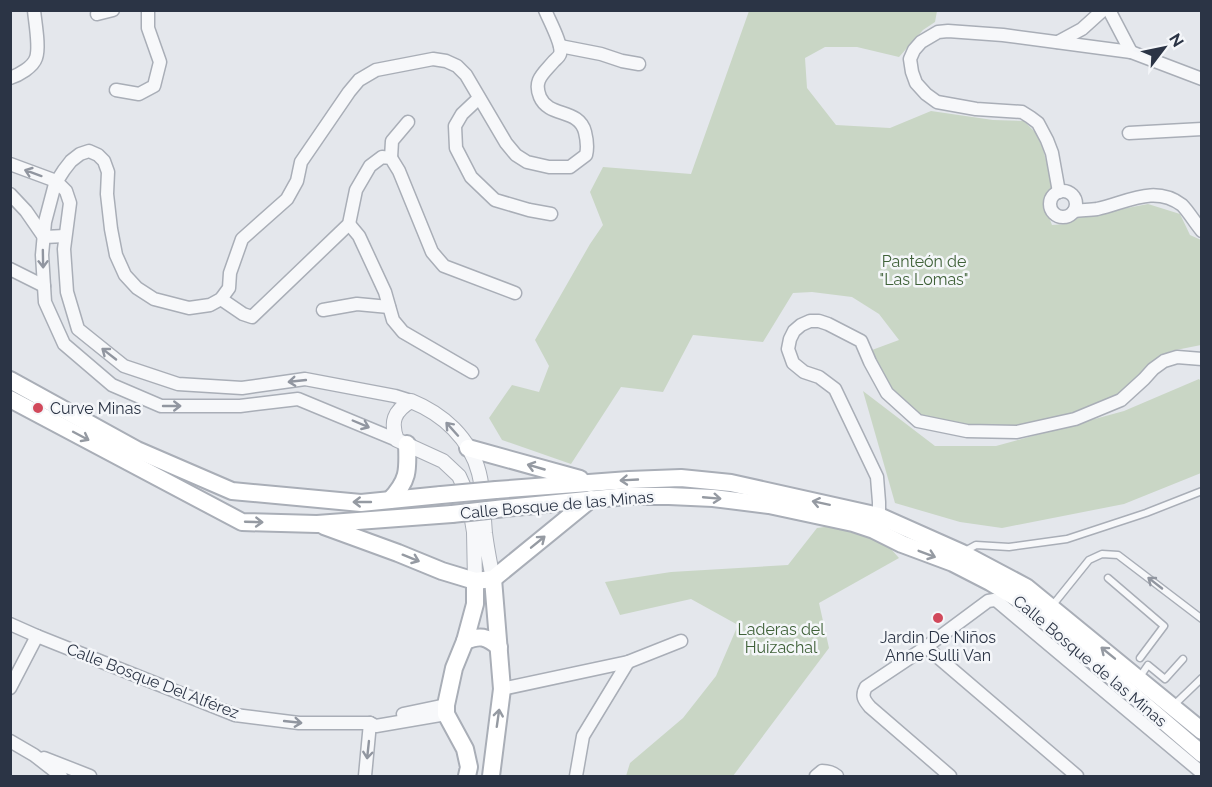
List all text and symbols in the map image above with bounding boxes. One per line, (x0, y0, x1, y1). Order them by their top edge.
north arrow (1134, 18, 1194, 78)
text: N (1165, 30, 1188, 51)
one-way arrow (24, 167, 43, 178)
one-way arrow (37, 249, 49, 269)
park label: Panteón de "Las Lomas" (880, 252, 969, 289)
one-way arrow (101, 347, 117, 360)
one-way arrow (287, 375, 307, 386)
place label: Curve Minas (50, 399, 141, 418)
one-way arrow (161, 400, 181, 412)
marker: Curve Minas (31, 401, 45, 415)
one-way arrow (352, 419, 370, 431)
one-way arrow (445, 421, 459, 436)
one-way arrow (71, 431, 89, 442)
one-way arrow (527, 461, 546, 472)
one-way arrow (619, 475, 639, 486)
street label: Calle Bosque de las Minas (459, 487, 655, 523)
one-way arrow (701, 493, 721, 504)
one-way arrow (353, 496, 373, 508)
one-way arrow (812, 497, 832, 508)
one-way arrow (244, 516, 264, 528)
one-way arrow (530, 536, 546, 549)
one-way arrow (917, 549, 936, 560)
one-way arrow (402, 553, 420, 564)
one-way arrow (1147, 577, 1163, 590)
street label: Calle Bosque de las Minas (1009, 591, 1171, 731)
marker: Jardin De Niños Anne Sulli Van (931, 611, 945, 625)
park label: Laderas del Huizachal (737, 620, 825, 657)
place label: Jardin De Niños Anne Sulli Van (880, 628, 996, 665)
street label: Calle Bosque Del Alférez (64, 639, 242, 723)
one-way arrow (1100, 647, 1116, 660)
one-way arrow (493, 709, 504, 729)
one-way arrow (282, 717, 302, 728)
one-way arrow (362, 739, 373, 759)

